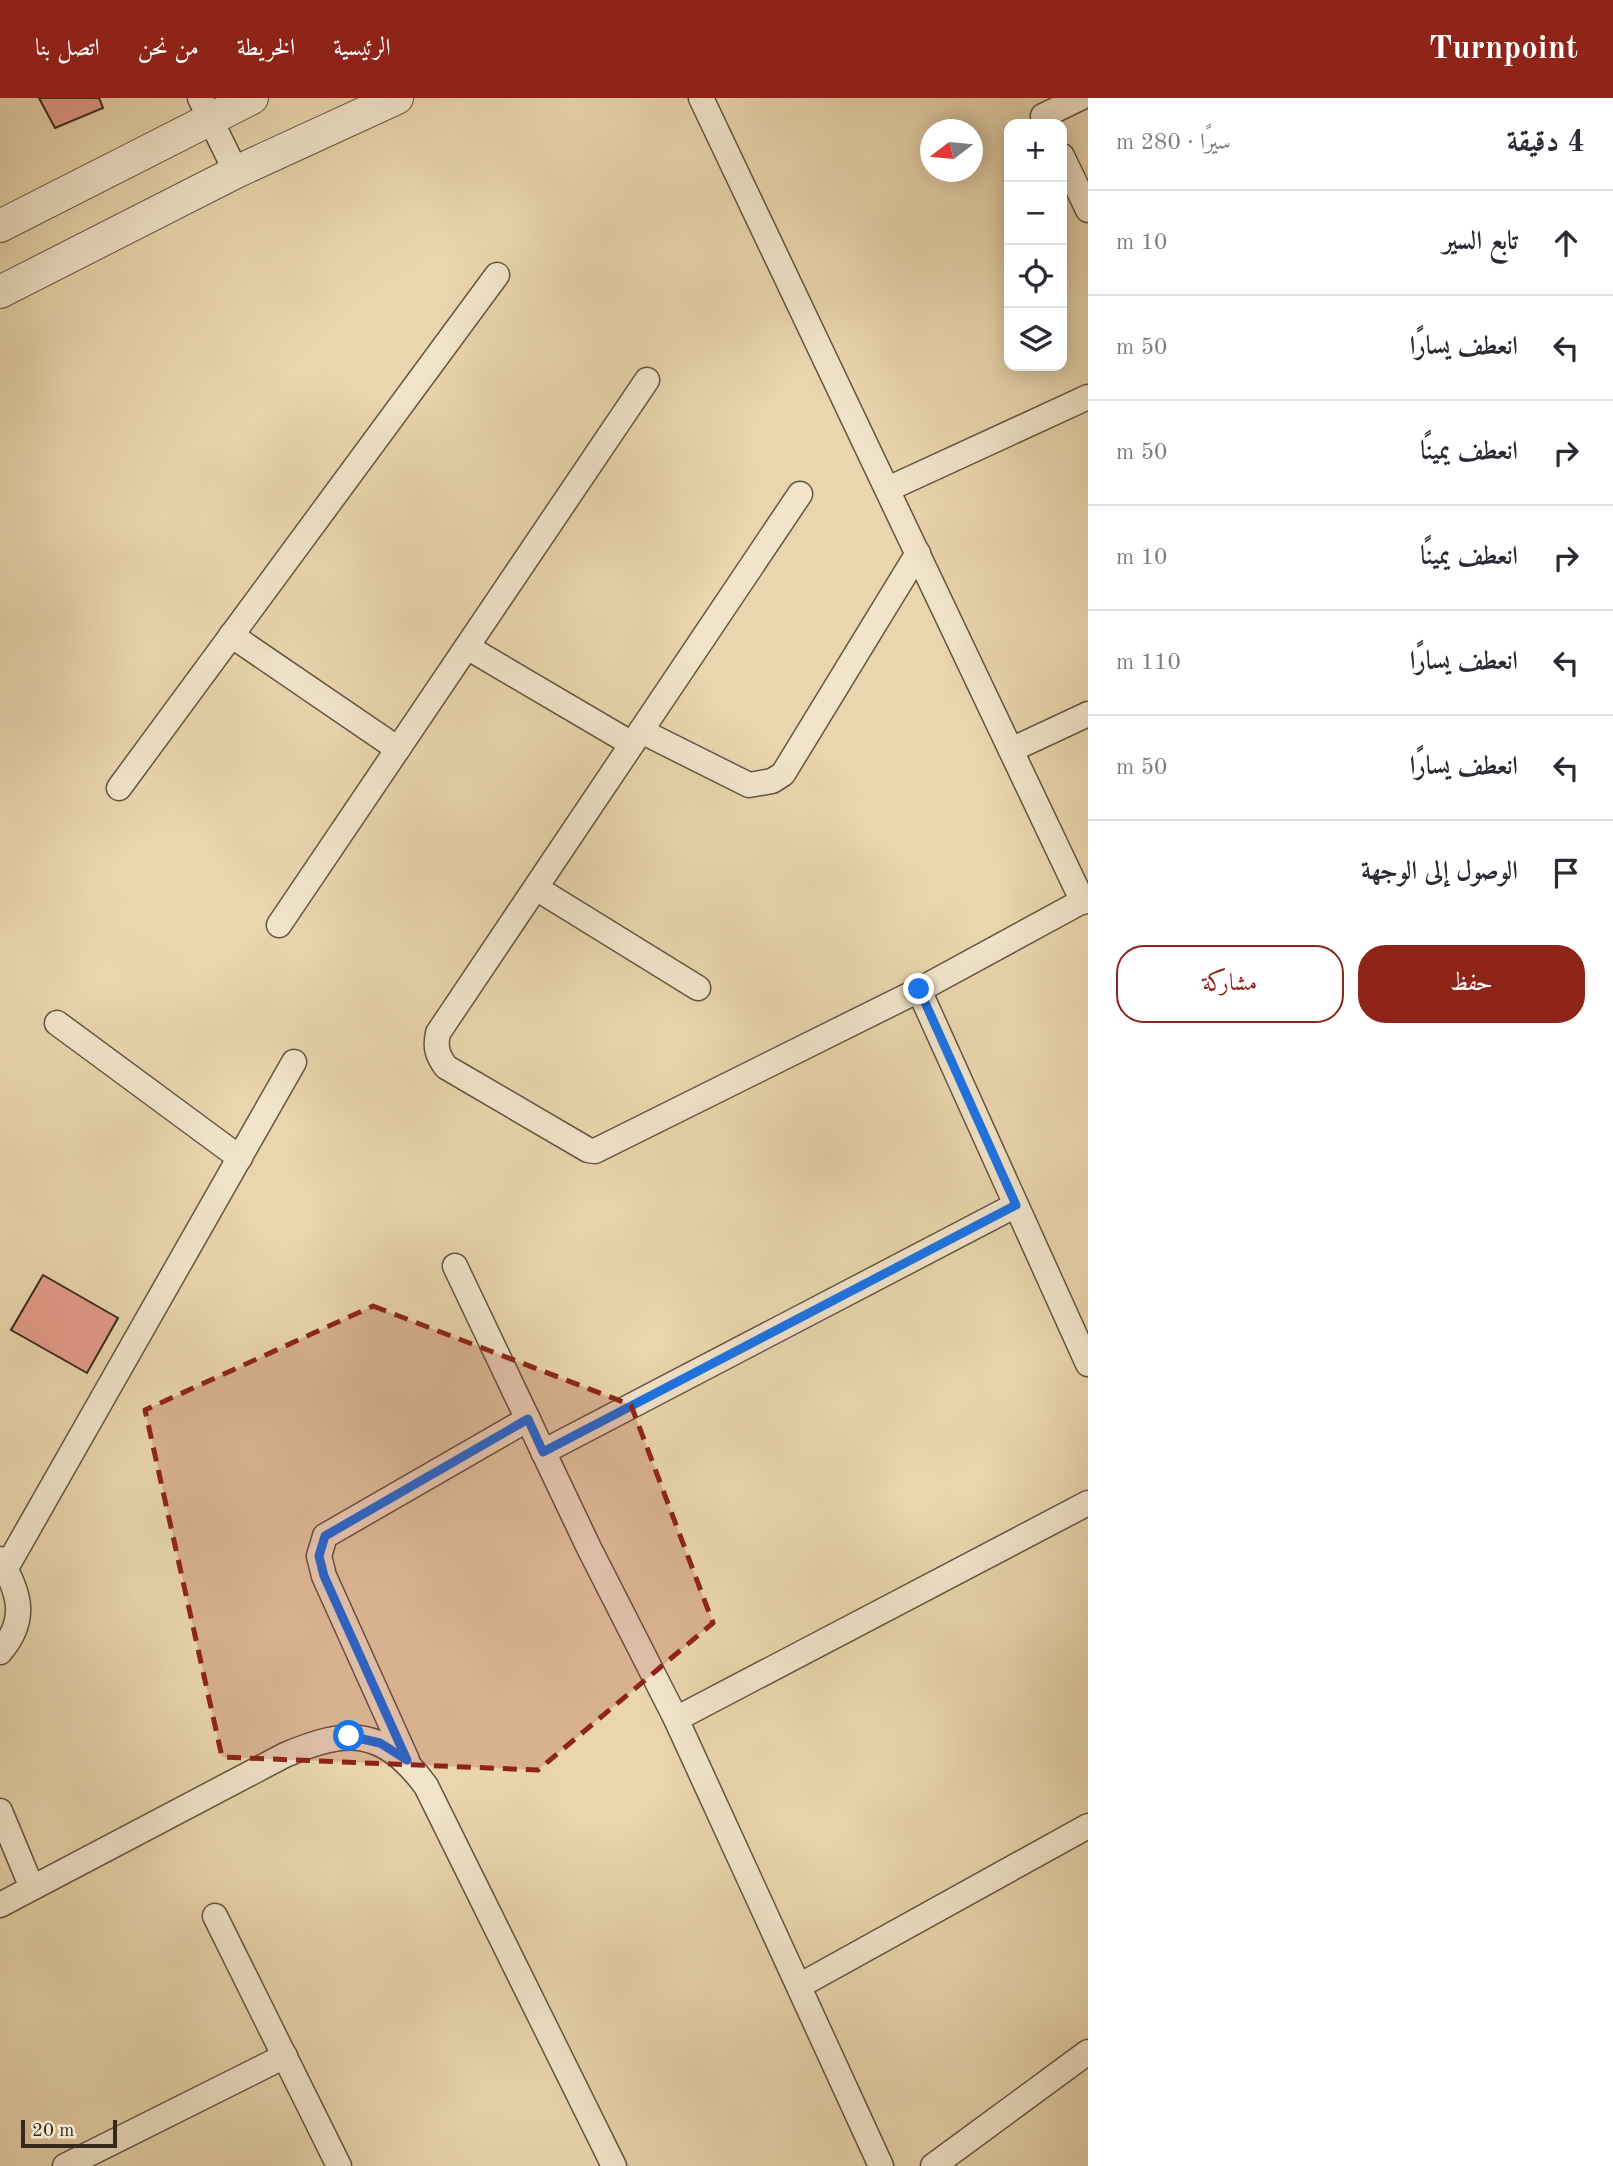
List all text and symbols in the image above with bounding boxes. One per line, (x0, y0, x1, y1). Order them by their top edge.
text: Turnpoint (1429, 33, 1578, 66)
text: اتصل بنا (35, 37, 100, 61)
text: من نحن (138, 37, 199, 61)
text: الخريطة (237, 37, 295, 61)
text: الرئيسية (333, 37, 391, 61)
north arrow (920, 119, 983, 182)
map controls (1004, 119, 1067, 371)
button: + (1004, 119, 1067, 182)
text: 4 دقيقة (1507, 128, 1585, 158)
text: سيرًا · 280 m (1116, 131, 1231, 154)
button: − (1004, 182, 1067, 245)
icon: ahead (1547, 224, 1585, 262)
text: تابع السير (1443, 229, 1518, 255)
text: 10 m (1116, 231, 1167, 254)
button: locate (1004, 245, 1067, 308)
button: layers (1004, 308, 1067, 371)
icon: left (1547, 329, 1585, 367)
text: انعطف يسارًا (1410, 334, 1518, 360)
text: 50 m (1116, 336, 1167, 359)
icon: right (1547, 434, 1585, 472)
text: انعطف يمينًا (1420, 439, 1518, 465)
text: 50 m (1116, 441, 1167, 464)
icon: right (1547, 539, 1585, 577)
text: انعطف يمينًا (1420, 544, 1518, 570)
text: 10 m (1116, 546, 1167, 569)
icon: left (1547, 644, 1585, 682)
text: انعطف يسارًا (1410, 649, 1518, 675)
text: 110 m (1116, 651, 1181, 674)
icon: left (1547, 749, 1585, 787)
text: انعطف يسارًا (1410, 754, 1518, 780)
text: 50 m (1116, 756, 1167, 779)
icon: arrive (1547, 854, 1585, 892)
text: الوصول إلى الوجهة (1361, 859, 1518, 885)
button: مشاركة (1116, 945, 1344, 1023)
button: حفظ (1358, 945, 1585, 1023)
route end (903, 973, 934, 1004)
route start (333, 1720, 364, 1751)
scale bar (21, 2117, 117, 2149)
text: 20 m (32, 2122, 74, 2141)

